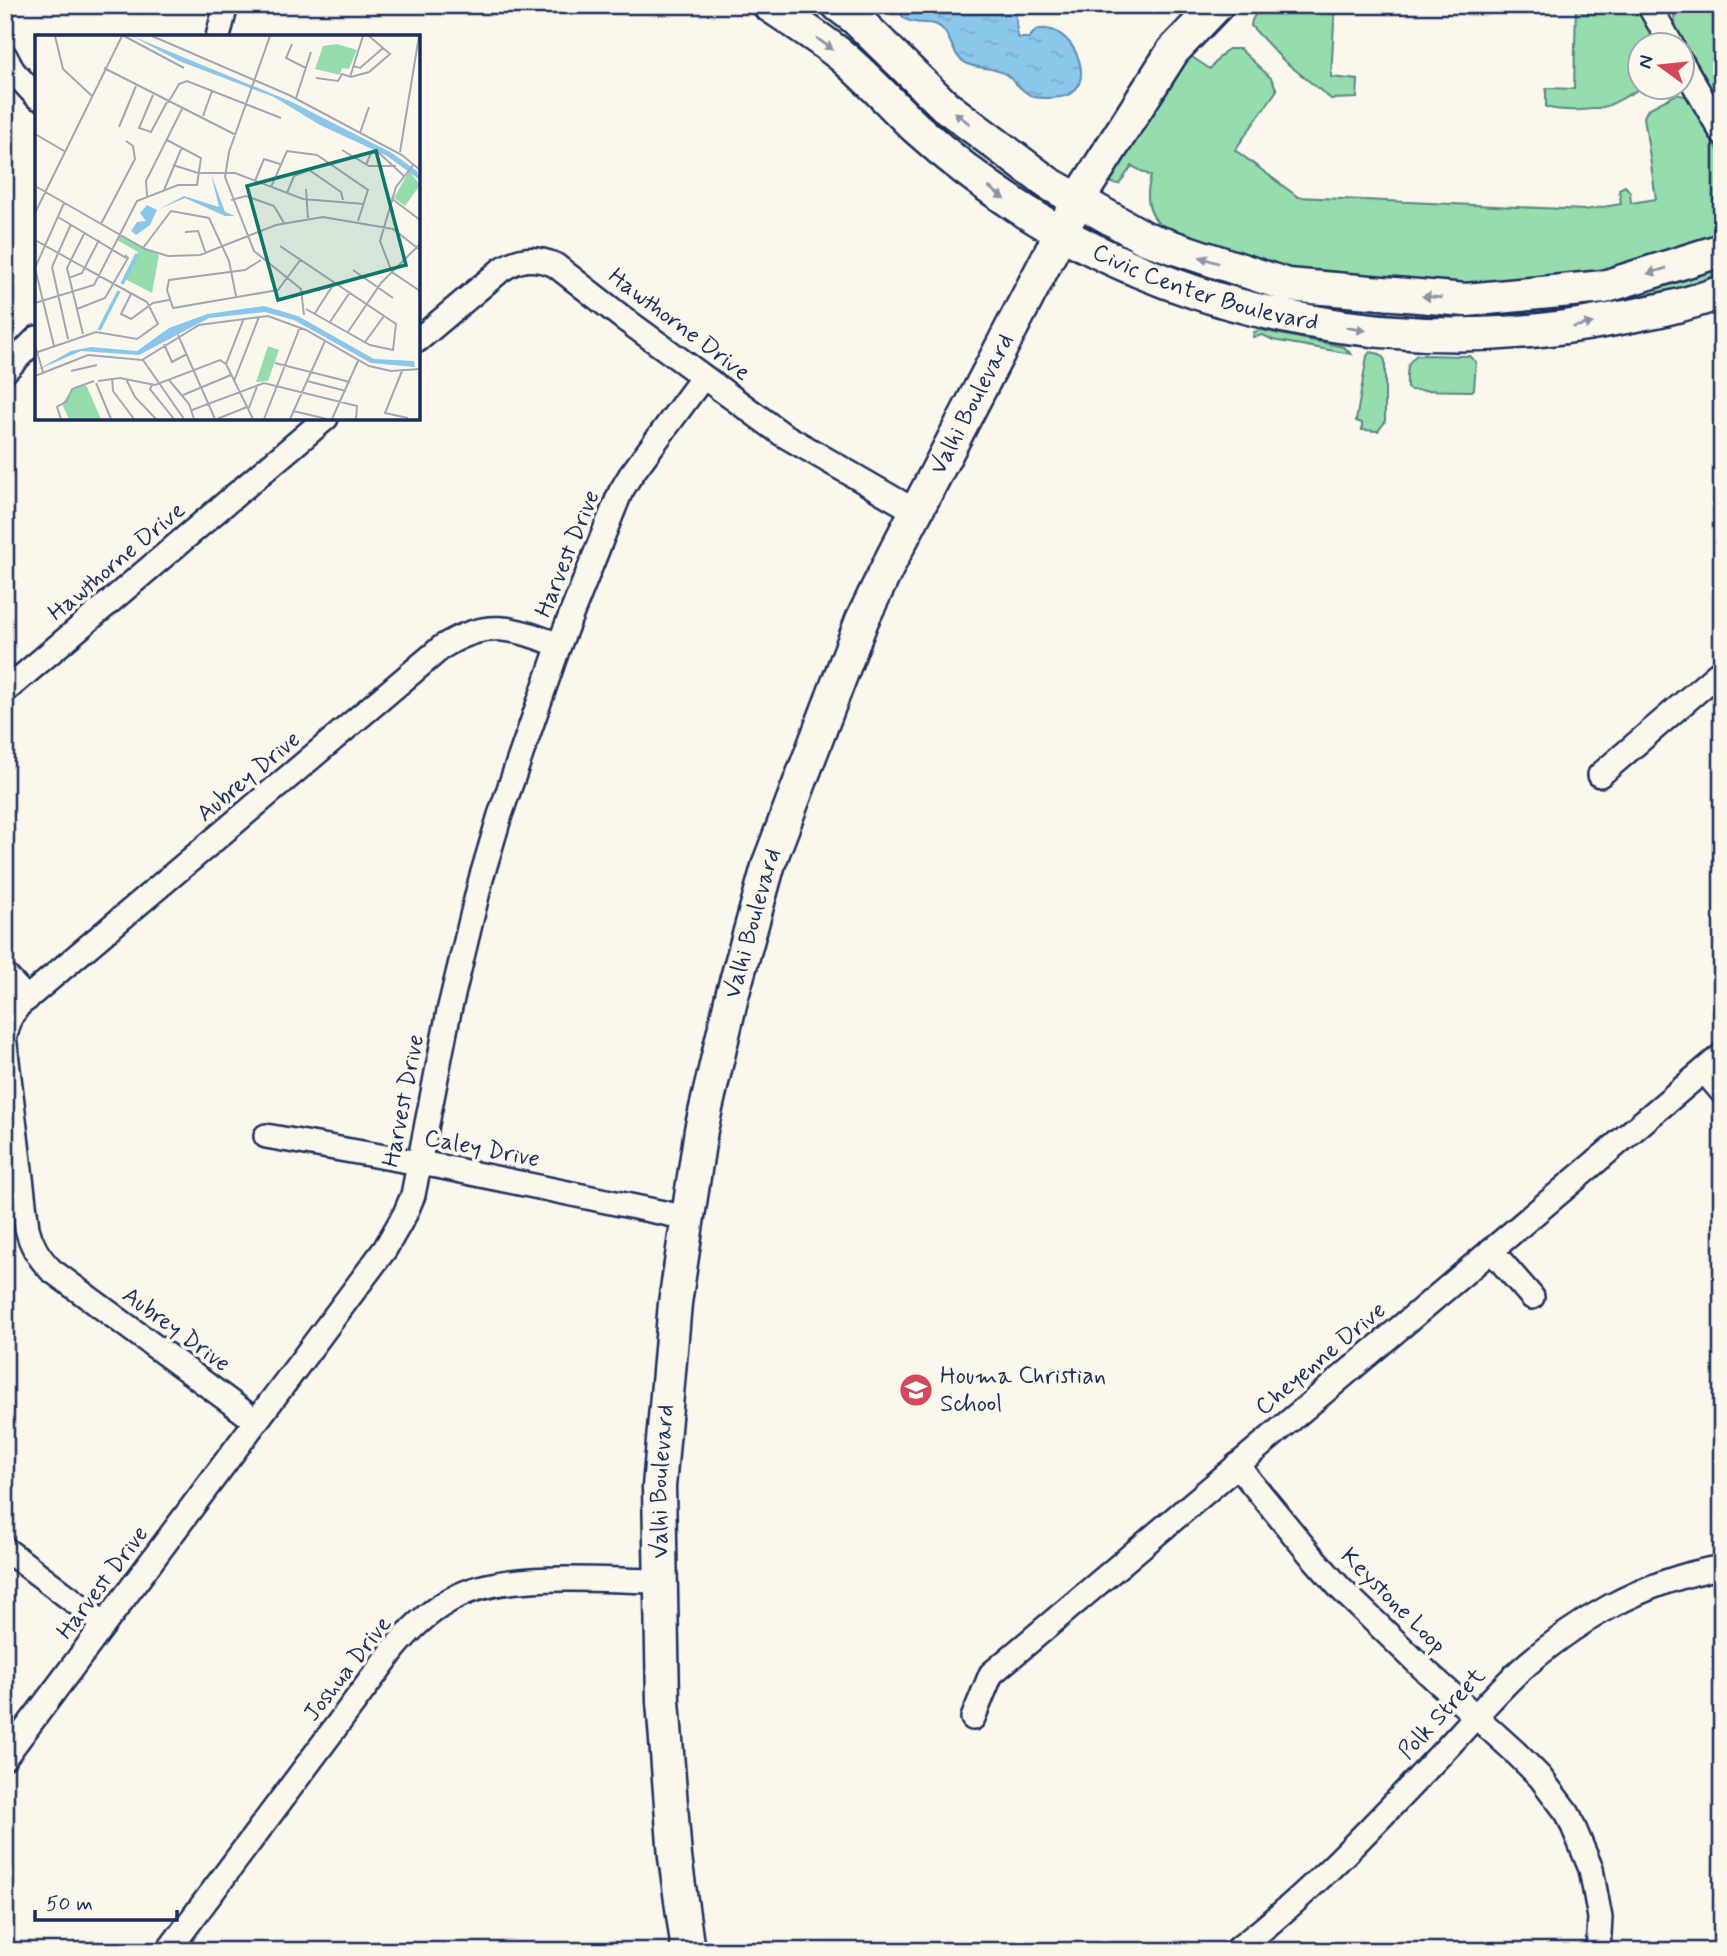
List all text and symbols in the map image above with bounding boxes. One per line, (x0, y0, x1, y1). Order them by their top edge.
north arrow (1626, 32, 1696, 102)
inset map (35, 35, 420, 420)
one-way arrow (816, 37, 835, 51)
text: N (1632, 53, 1660, 71)
one-way arrow (953, 112, 971, 126)
one-way arrow (988, 186, 1006, 200)
street label: Civic Center Boulevard (1087, 236, 1321, 338)
one-way arrow (1199, 254, 1220, 264)
street label: Hawthorne Drive (602, 261, 756, 389)
one-way arrow (1646, 266, 1667, 276)
one-way arrow (1421, 291, 1443, 302)
one-way arrow (1572, 320, 1594, 331)
one-way arrow (1345, 324, 1367, 335)
street label: Valhi Boulevard (923, 329, 1021, 480)
street label: Harvest Drive (528, 486, 608, 622)
street label: Hawthorne Drive (42, 495, 192, 629)
street label: Aubrey Drive (191, 724, 307, 830)
street label: Valhi Boulevard (717, 844, 789, 1002)
street label: Harvest Drive (376, 1032, 432, 1170)
street label: Caley Drive (422, 1123, 542, 1175)
street label: Aubrey Drive (116, 1280, 236, 1380)
street label: Cheyenne Drive (1249, 1295, 1393, 1423)
place label: Houma Christian School (940, 1361, 1106, 1420)
school or university icon: Houma Christian School (897, 1371, 935, 1409)
street label: Valhi Boulevard (643, 1403, 682, 1559)
street label: Harvest Drive (50, 1520, 156, 1646)
street label: Keystone Loop (1333, 1541, 1453, 1661)
street label: Joshua Drive (297, 1610, 399, 1728)
street label: Polk Street (1392, 1662, 1492, 1766)
scale bar (35, 1879, 177, 1923)
text: 50 m (46, 1890, 93, 1918)

